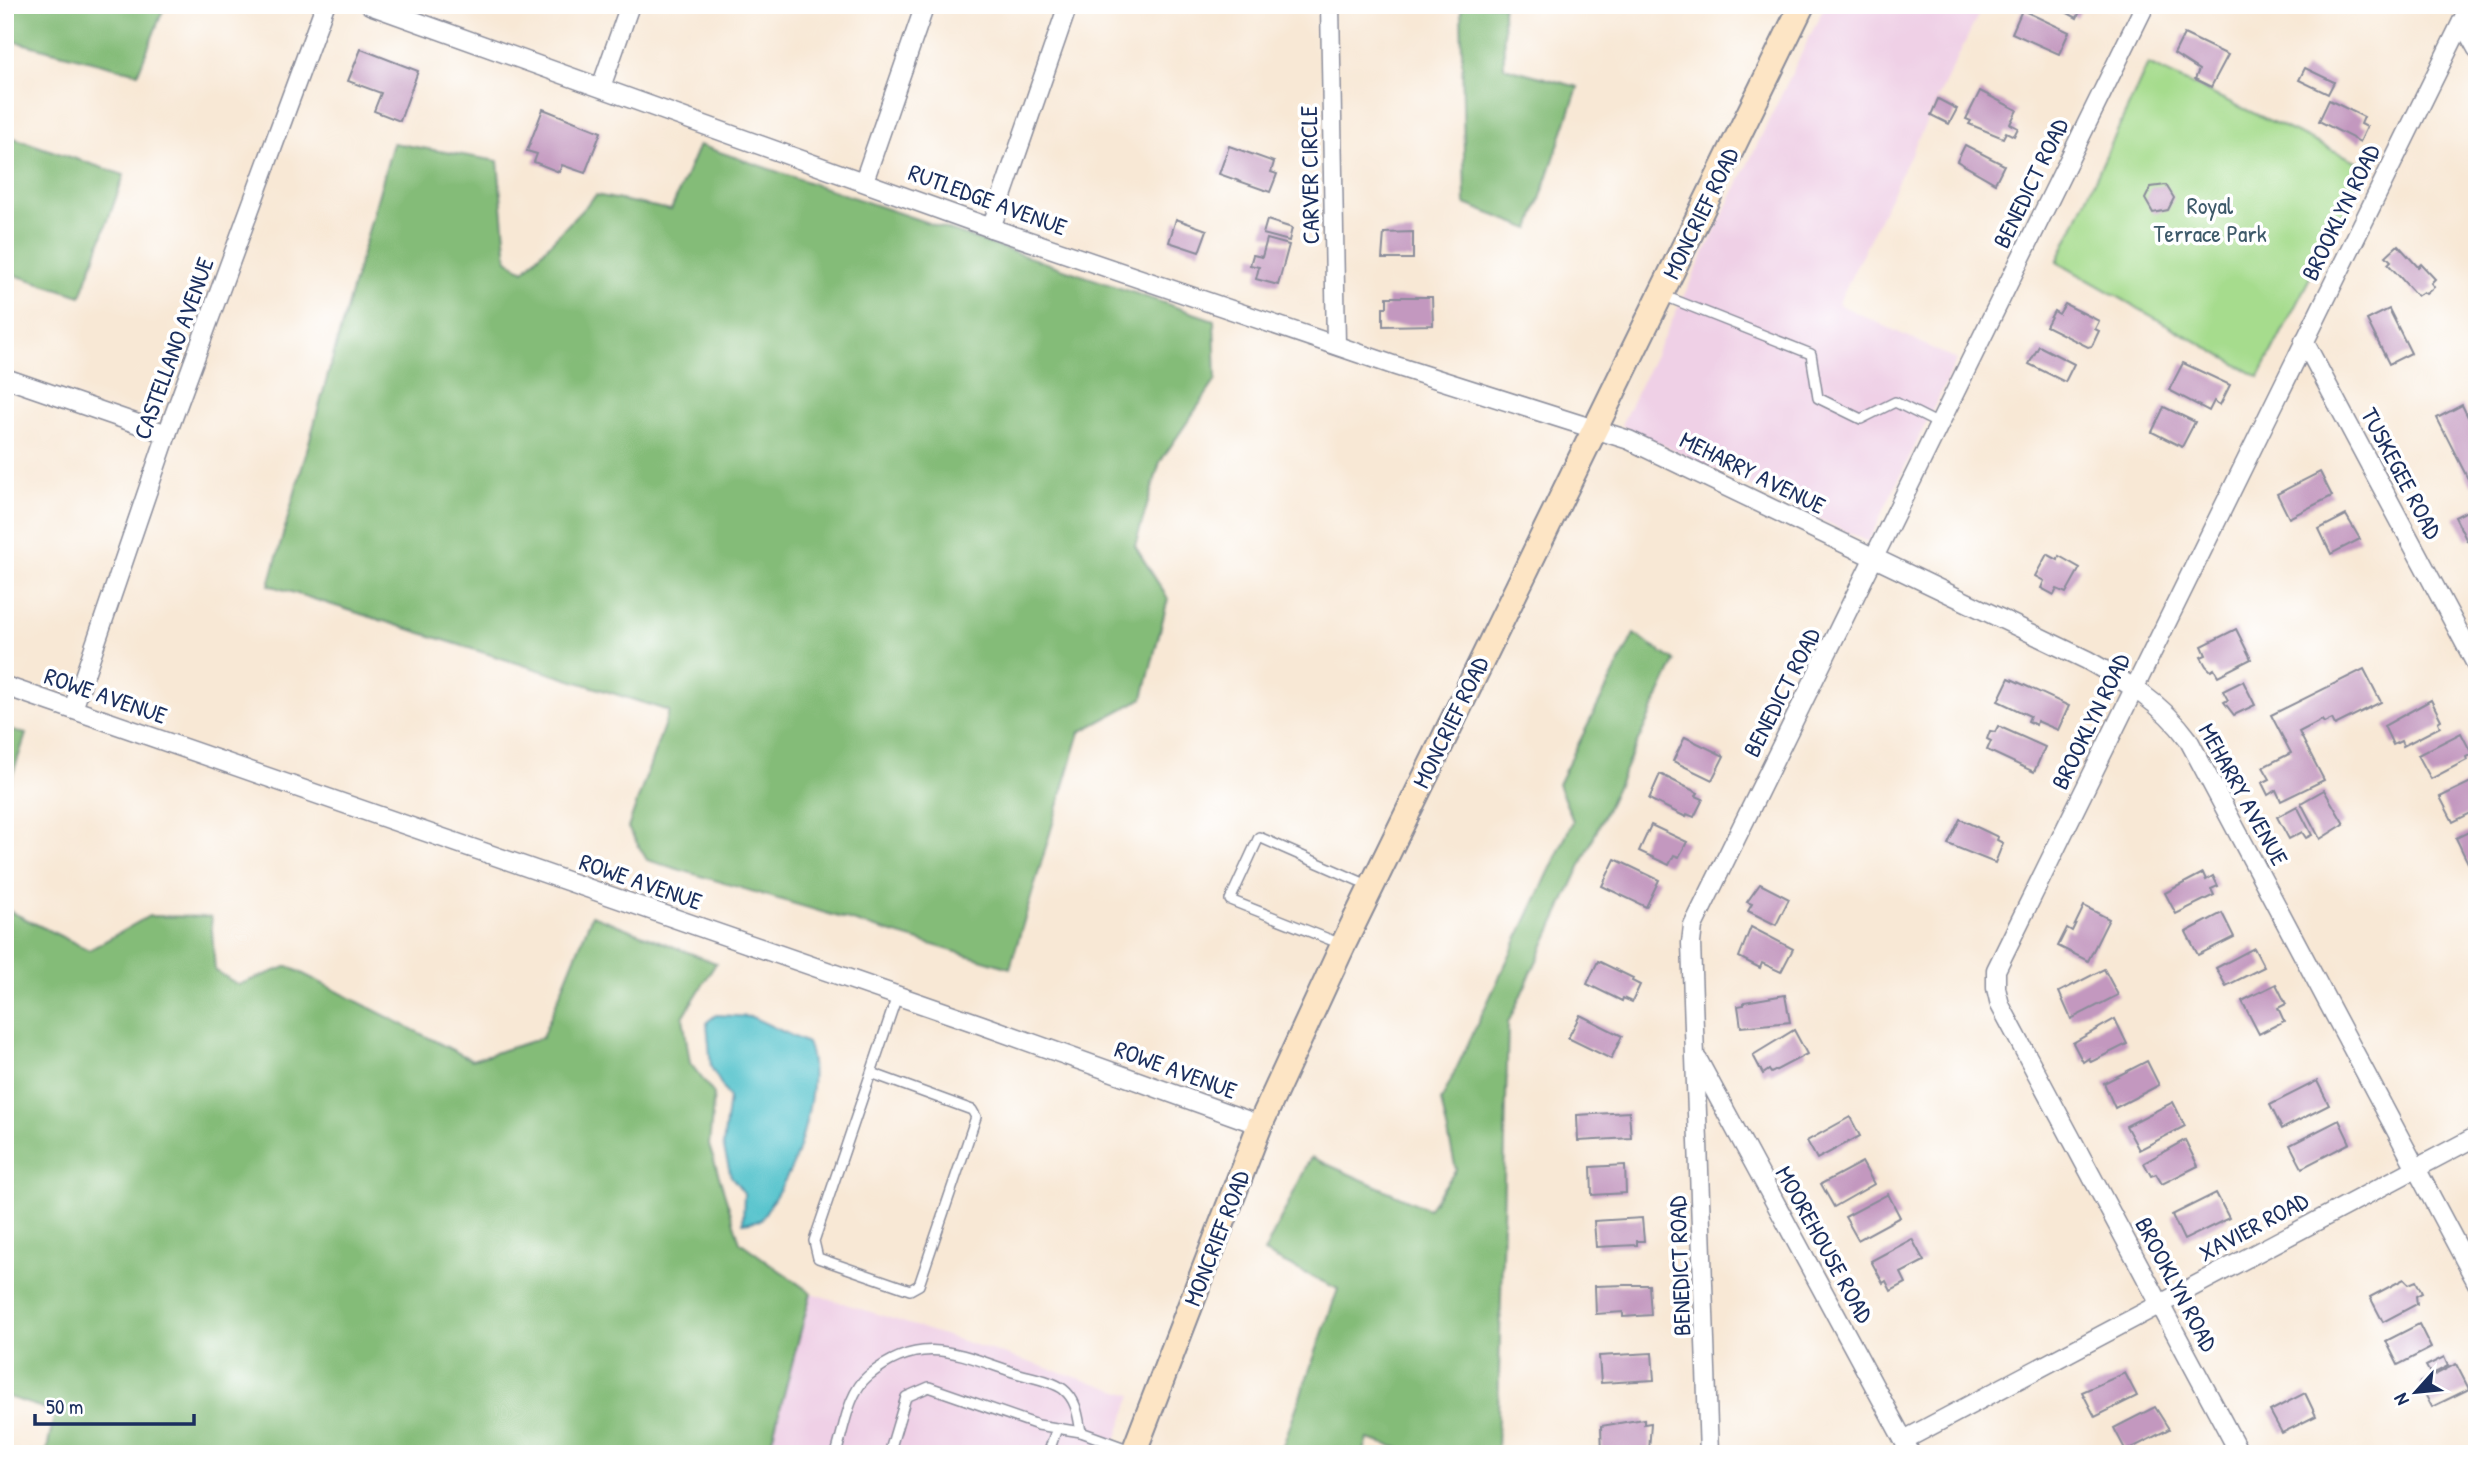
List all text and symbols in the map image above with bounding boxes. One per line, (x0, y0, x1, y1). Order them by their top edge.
street label: CARVER CIRCLE (1292, 105, 1326, 245)
street label: BENEDICT ROAD (1985, 112, 2075, 253)
street label: BROOKLYN ROAD (2293, 138, 2387, 285)
street label: MONCRIEF ROAD (1654, 141, 1746, 284)
street label: RUTLEDGE AVENUE (904, 156, 1072, 243)
park label: Royal Terrace Park (2153, 189, 2267, 249)
street label: CASTELLANO AVENUE (125, 252, 221, 443)
street label: TUSKEGEE ROAD (2354, 402, 2450, 545)
street label: MEHARRY AVENUE (1675, 423, 1831, 521)
street label: BENEDICT ROAD (1735, 622, 1827, 762)
street label: BROOKLYN ROAD (2043, 647, 2137, 794)
street label: MONCRIEF ROAD (1404, 650, 1496, 793)
street label: ROWE AVENUE (40, 659, 172, 731)
street label: MEHARRY AVENUE (2192, 717, 2297, 871)
street label: ROWE AVENUE (575, 845, 707, 917)
street label: ROWE AVENUE (1111, 1032, 1242, 1106)
street label: MOOREHOUSE ROAD (1769, 1160, 1882, 1329)
street label: MONCRIEF ROAD (1176, 1165, 1257, 1310)
street label: XAVIER ROAD (2193, 1184, 2314, 1268)
street label: BENEDICT ROAD (1661, 1195, 1697, 1337)
street label: BROOKLYN ROAD (2128, 1211, 2226, 1357)
north arrow (2380, 1358, 2450, 1428)
scale bar (35, 1382, 194, 1426)
text: N (2387, 1389, 2415, 1410)
text: 50 m (46, 1392, 83, 1421)

